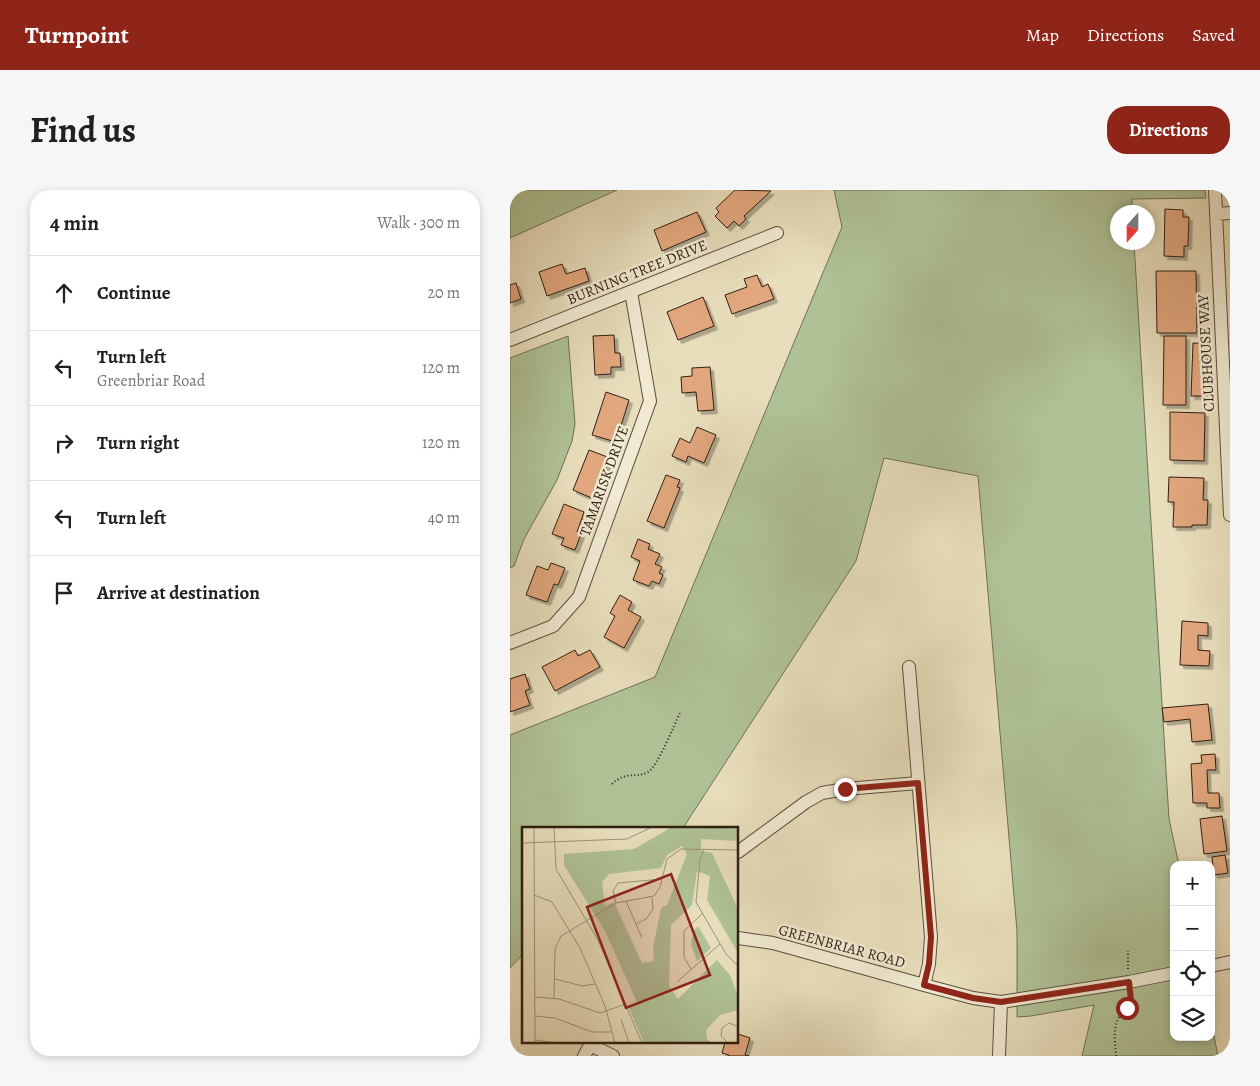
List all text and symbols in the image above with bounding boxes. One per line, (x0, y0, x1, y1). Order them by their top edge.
text: Turnpoint (25, 19, 129, 51)
text: Map (1026, 23, 1059, 47)
text: Directions (1087, 23, 1164, 47)
text: Saved (1192, 23, 1235, 47)
text: Find us (30, 106, 136, 154)
button: Directions (1107, 106, 1230, 154)
north arrow (1110, 205, 1155, 250)
text: 4 min (50, 209, 99, 237)
text: Walk · 300 m (377, 212, 460, 234)
street label: BURNING TREE DRIVE (564, 235, 710, 309)
icon: ahead (50, 279, 78, 307)
text: Continue (97, 280, 171, 306)
text: 20 m (427, 282, 460, 304)
street label: CLUBHOUSE WAY (1193, 293, 1219, 412)
text: Turn left (97, 344, 166, 370)
icon: left (50, 354, 78, 382)
text: 120 m (422, 357, 460, 379)
text: Greenbriar Road (97, 370, 205, 392)
street label: TAMARISK DRIVE (575, 423, 633, 539)
icon: right (50, 429, 78, 457)
text: Turn right (97, 430, 179, 456)
text: 120 m (422, 432, 460, 454)
icon: left (50, 504, 78, 532)
text: Turn left (97, 505, 166, 531)
text: 40 m (428, 507, 460, 529)
icon: arrive (50, 579, 78, 607)
text: Arrive at destination (97, 580, 260, 606)
route end (834, 778, 857, 801)
inset map (522, 827, 739, 1044)
map controls (1170, 861, 1215, 1041)
button: + (1170, 861, 1215, 906)
button: − (1170, 906, 1215, 951)
street label: GREENBRIAR ROAD (776, 919, 908, 973)
button: locate (1170, 951, 1215, 996)
button: layers (1170, 996, 1215, 1041)
route start (1116, 997, 1139, 1020)

